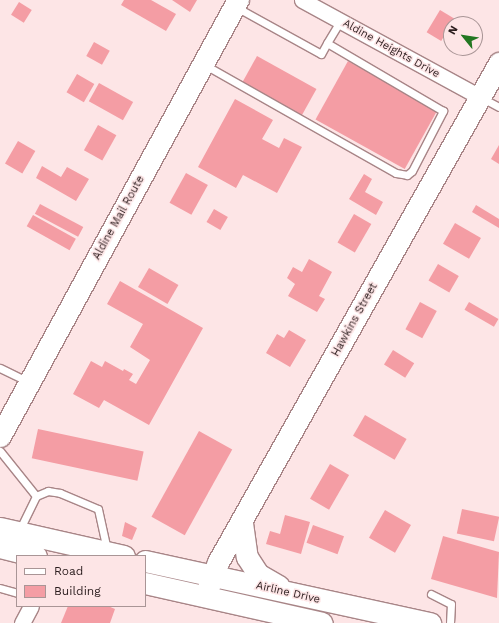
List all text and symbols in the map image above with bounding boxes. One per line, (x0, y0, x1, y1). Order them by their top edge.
north arrow (443, 16, 483, 56)
street label: Aldine Heights Drive (340, 17, 442, 81)
text: N (445, 23, 461, 37)
street label: Aldine Mail Route (90, 174, 148, 262)
street label: Hawkins Street (329, 281, 381, 359)
legend (16, 555, 146, 607)
text: Road (54, 564, 83, 578)
street label: Airline Drive (255, 579, 321, 607)
text: Building (54, 584, 101, 598)

